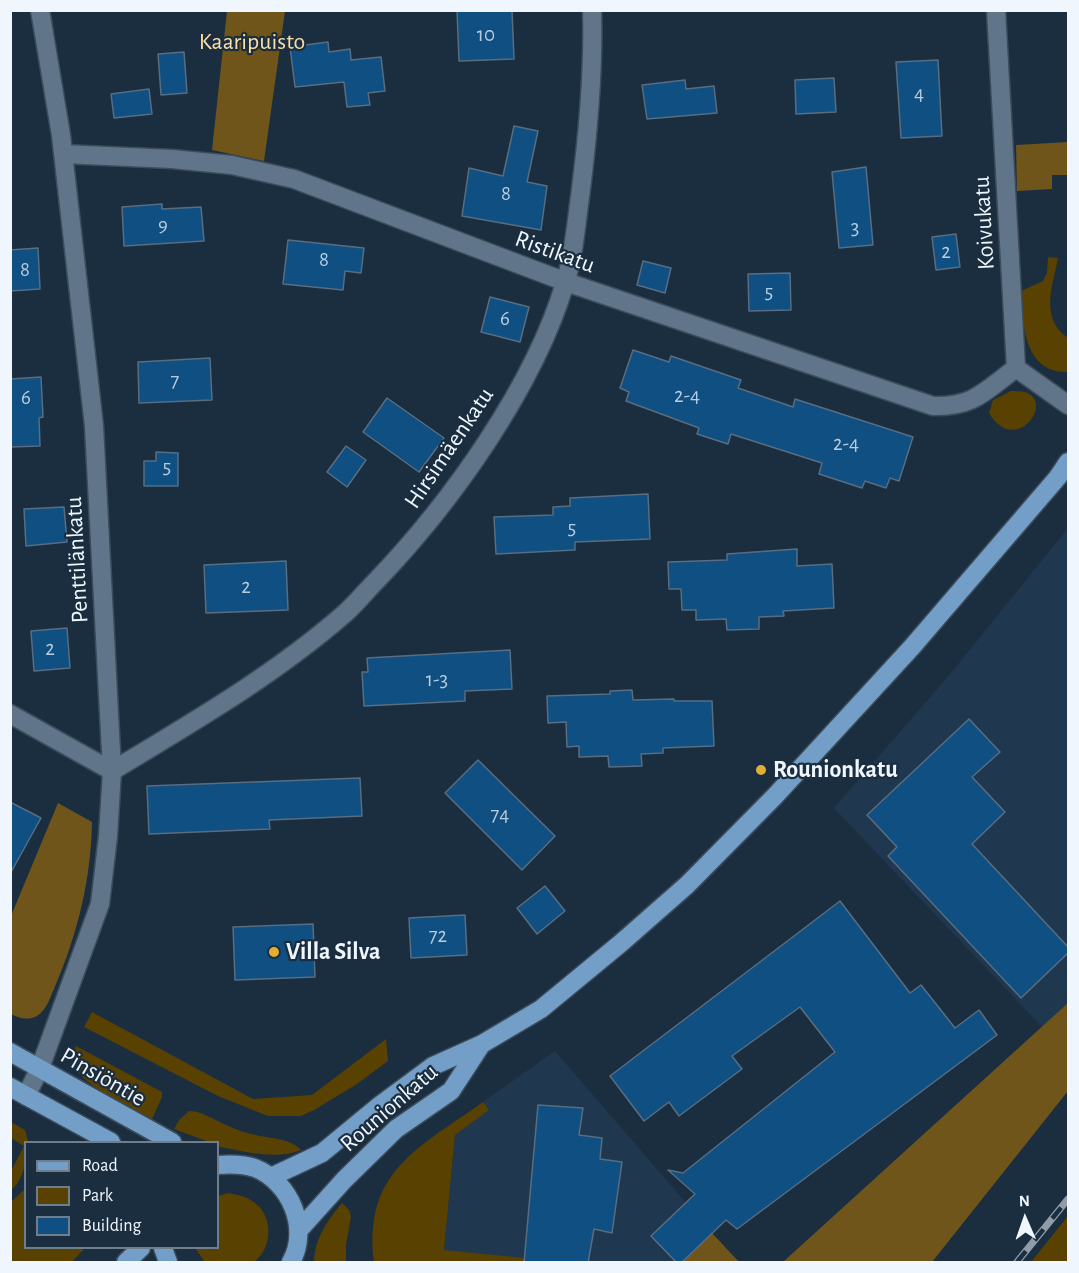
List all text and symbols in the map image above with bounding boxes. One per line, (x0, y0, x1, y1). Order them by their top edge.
house number: 10 (477, 22, 495, 48)
park label: Kaaripuisto (199, 28, 305, 56)
house number: 4 (914, 81, 924, 107)
street label: Koivukatu (967, 175, 1001, 271)
house number: 8 (501, 181, 511, 207)
house number: 9 (158, 212, 168, 238)
house number: 3 (851, 215, 859, 241)
street label: Ristikatu (511, 224, 599, 280)
house number: 2 (941, 239, 951, 265)
house number: 8 (319, 247, 329, 273)
house number: 8 (20, 257, 30, 283)
house number: 5 (765, 279, 773, 305)
house number: 6 (500, 306, 510, 332)
house number: 7 (171, 368, 179, 394)
street label: Hirsimäenkatu (398, 382, 500, 514)
house number: 2-4 (674, 383, 700, 409)
house number: 6 (21, 385, 31, 411)
house number: 2-4 (833, 431, 859, 457)
house number: 5 (163, 454, 171, 480)
street label: Penttilänkatu (59, 496, 95, 624)
house number: 5 (568, 515, 576, 541)
house number: 2 (241, 574, 251, 600)
house number: 2 (45, 636, 55, 662)
house number: 1-3 (426, 667, 448, 693)
place label: Rounionkatu (773, 756, 898, 784)
marker: Rounionkatu (754, 763, 768, 777)
house number: 74 (491, 802, 509, 828)
house number: 72 (429, 923, 447, 949)
place label: Villa Silva (286, 938, 381, 966)
marker: Villa Silva (267, 945, 281, 959)
street label: Pinsiöntie (55, 1041, 151, 1113)
street label: Rounionkatu (334, 1058, 444, 1158)
legend (24, 1141, 219, 1249)
text: Road (82, 1157, 118, 1175)
text: Park (82, 1187, 113, 1205)
north arrow (995, 1189, 1055, 1249)
text: N (1019, 1193, 1030, 1209)
text: Building (82, 1217, 141, 1235)

